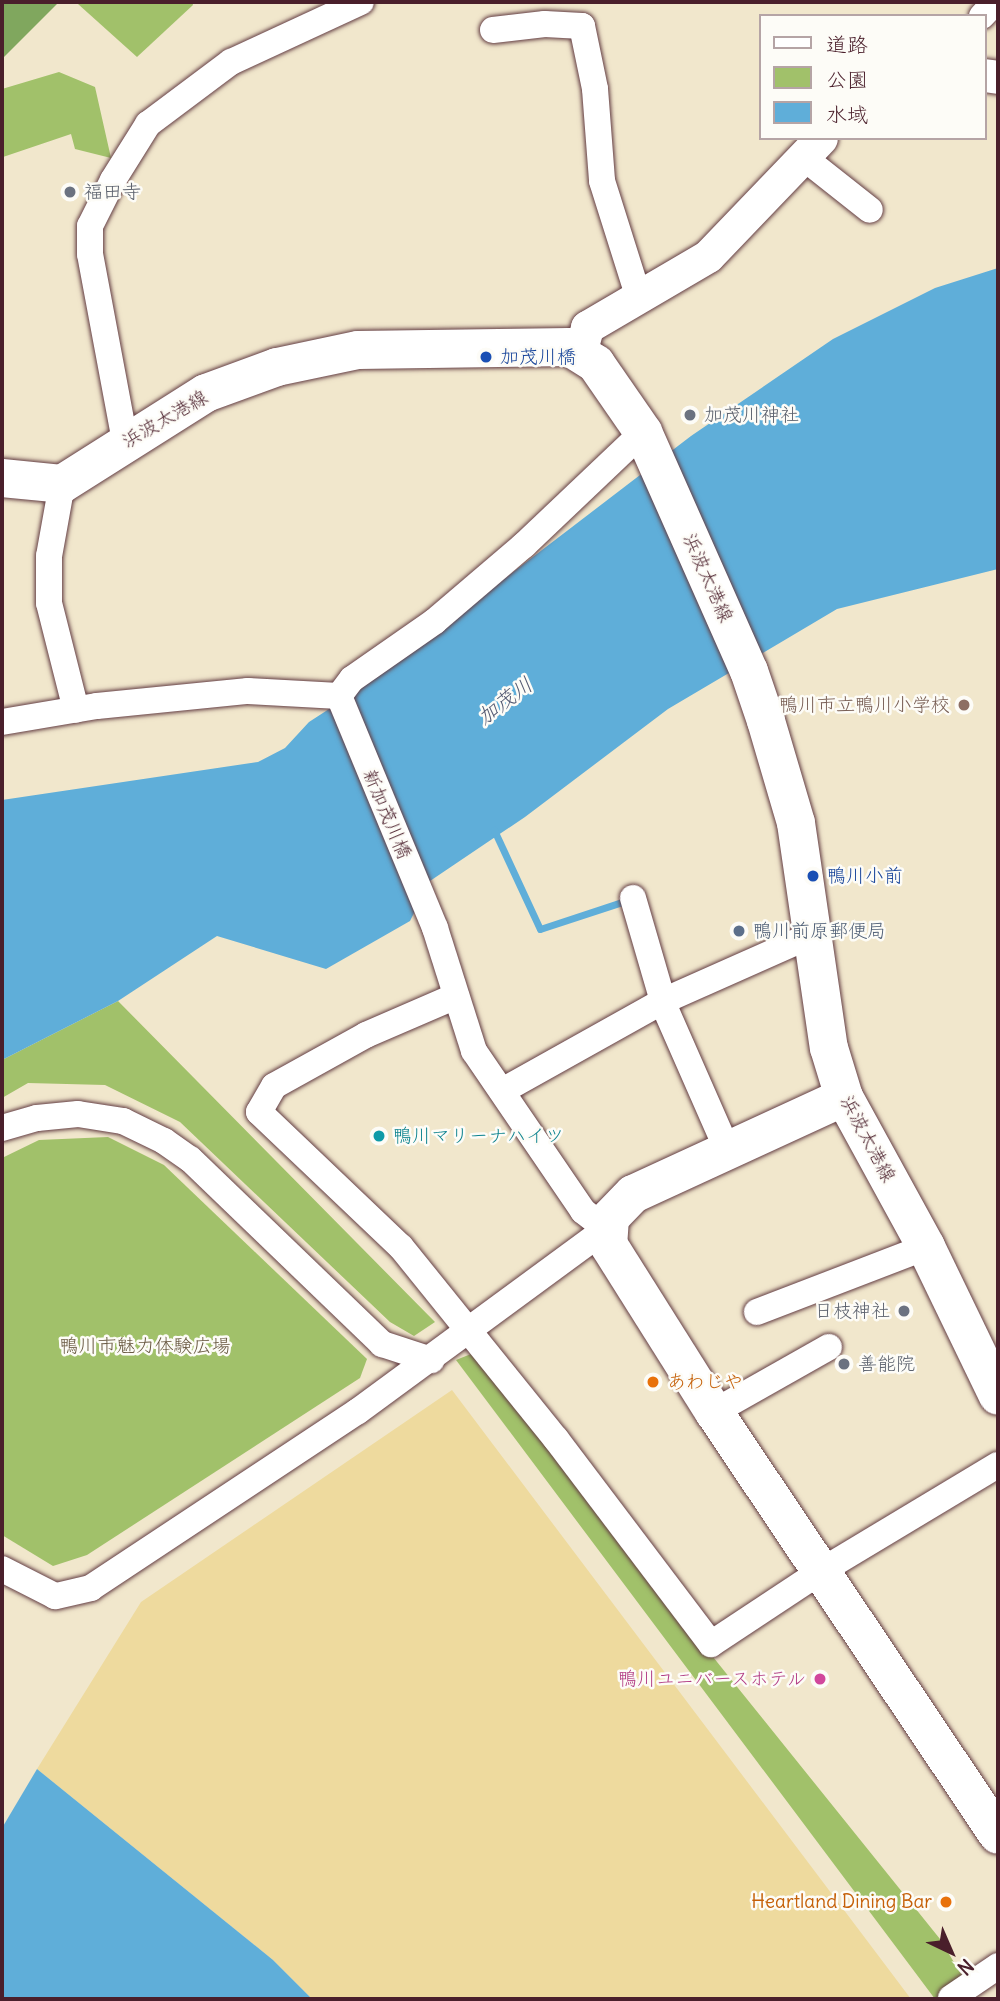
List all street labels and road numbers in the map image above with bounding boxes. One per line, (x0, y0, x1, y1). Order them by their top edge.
street label: 浜波太港線 (118, 385, 212, 453)
street label: 浜波太港線 (678, 530, 738, 626)
street label: 新加茂川橋 (358, 766, 416, 862)
street label: 浜波太港線 (836, 1092, 900, 1186)

